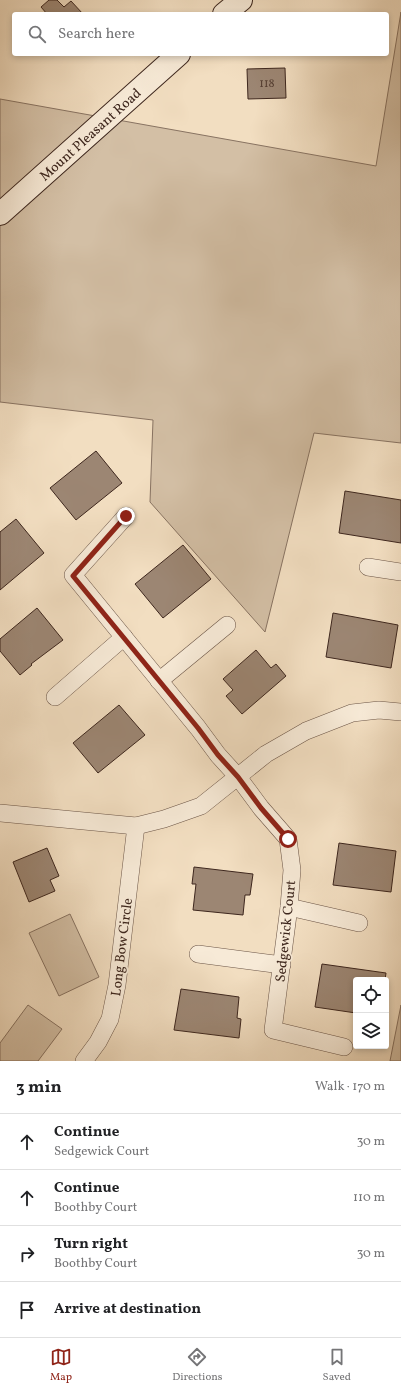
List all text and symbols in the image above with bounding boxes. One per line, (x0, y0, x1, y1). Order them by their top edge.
search box (12, 12, 389, 56)
icon: search (26, 23, 48, 45)
text: Search here (58, 24, 135, 45)
house number: 118 (259, 76, 275, 92)
street label: Mount Pleasant Road (36, 84, 146, 186)
route end (117, 507, 135, 525)
route start (279, 830, 297, 848)
street label: Sedgewick Court (272, 879, 301, 983)
street label: Long Bow Circle (107, 897, 138, 997)
map controls (353, 977, 389, 1049)
button: locate (353, 977, 389, 1013)
button: layers (353, 1013, 389, 1049)
text: 3 min (16, 1076, 62, 1099)
text: Walk · 170 m (315, 1078, 385, 1096)
text: Continue (54, 1122, 119, 1143)
icon: ahead (16, 1131, 38, 1153)
text: 30 m (357, 1133, 385, 1151)
text: Sedgewick Court (54, 1143, 149, 1161)
text: Continue (54, 1178, 119, 1199)
icon: ahead (16, 1187, 38, 1209)
text: 110 m (353, 1189, 385, 1207)
text: Boothby Court (54, 1199, 137, 1217)
text: Turn right (54, 1234, 128, 1255)
icon: right (16, 1243, 38, 1265)
text: 30 m (357, 1245, 385, 1263)
text: Boothby Court (54, 1255, 137, 1273)
icon: arrive (16, 1299, 38, 1321)
text: Arrive at destination (54, 1299, 201, 1320)
tab: Map (50, 1346, 72, 1385)
tab: Directions (172, 1346, 223, 1385)
tab: Saved (323, 1346, 351, 1385)

